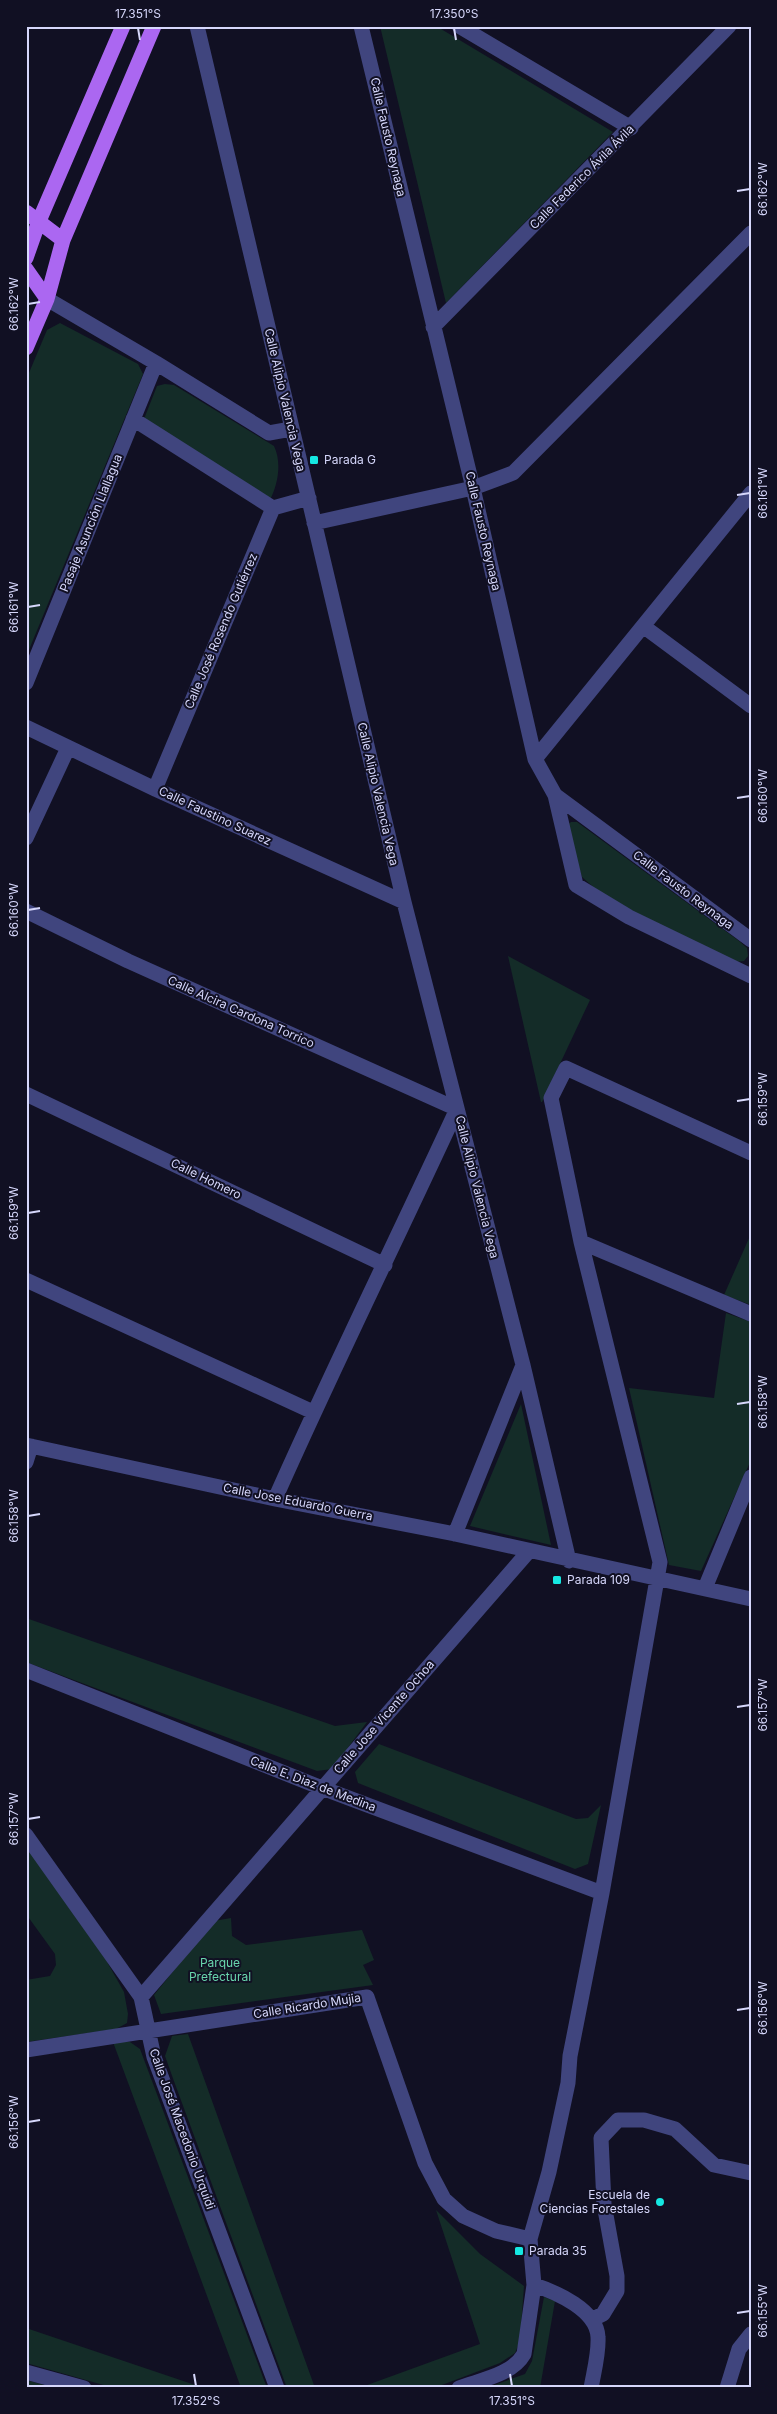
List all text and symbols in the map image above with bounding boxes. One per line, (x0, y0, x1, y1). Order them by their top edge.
text: 17.351°S (115, 6, 161, 21)
text: 17.350°S (430, 6, 479, 21)
street label: Calle Fausto Reynaga (367, 76, 410, 198)
street label: Calle Federico Ávila Ávila (526, 121, 637, 232)
text: 66.162°W (755, 162, 770, 216)
text: 66.162°W (6, 277, 21, 331)
street label: Calle Alipio Valencia Vega (262, 327, 309, 473)
street label: Pasaje Asunción Llallagua (56, 452, 125, 594)
place label: Parada G (324, 452, 376, 467)
marker: Parada G (308, 454, 320, 466)
text: 66.161°W (755, 467, 770, 519)
street label: Calle Fausto Reynaga (462, 470, 505, 592)
street label: Calle José Rosendo Gutiérrez (181, 551, 260, 711)
text: 66.161°W (6, 581, 21, 633)
street label: Calle Alipio Valencia Vega (355, 721, 402, 867)
text: 66.160°W (755, 769, 770, 823)
street label: Calle Faustino Suarez (157, 783, 274, 848)
street label: Calle Fausto Reynaga (630, 847, 737, 932)
text: 66.160°W (6, 883, 21, 937)
street label: Calle Alcira Cardona Torrico (165, 972, 317, 1051)
text: 66.159°W (755, 1072, 770, 1126)
street label: Calle Alipio Valencia Vega (452, 1114, 503, 1260)
street label: Calle Homero (168, 1155, 244, 1202)
text: 66.159°W (6, 1186, 21, 1240)
text: 66.158°W (755, 1375, 770, 1429)
street label: Calle Jose Eduardo Guerra (222, 1480, 374, 1523)
text: 66.158°W (6, 1489, 21, 1543)
place label: Parada 109 (567, 1572, 630, 1587)
marker: Parada 109 (551, 1574, 563, 1586)
street label: Calle Jose Vicente Ochoa (330, 1657, 437, 1777)
text: 66.157°W (755, 1678, 770, 1732)
street label: Calle E. Diaz de Medina (248, 1753, 378, 1814)
text: 66.157°W (6, 1792, 21, 1846)
park label: Parque Prefectural (189, 1955, 251, 1984)
text: 66.156°W (755, 1981, 770, 2035)
street label: Calle Ricardo Mujia (252, 1990, 362, 2021)
street label: Calle José Macedonio Urquidi (146, 2046, 219, 2211)
text: 66.156°W (6, 2095, 21, 2149)
place label: Escuela de Ciencias Forestales (540, 2187, 650, 2216)
marker: Escuela de Ciencias Forestales (654, 2196, 666, 2208)
place label: Parada 35 (529, 2243, 587, 2258)
marker: Parada 35 (513, 2245, 525, 2257)
text: 66.155°W (755, 2284, 770, 2338)
text: 17.352°S (172, 2393, 221, 2408)
text: 17.351°S (489, 2393, 535, 2408)

